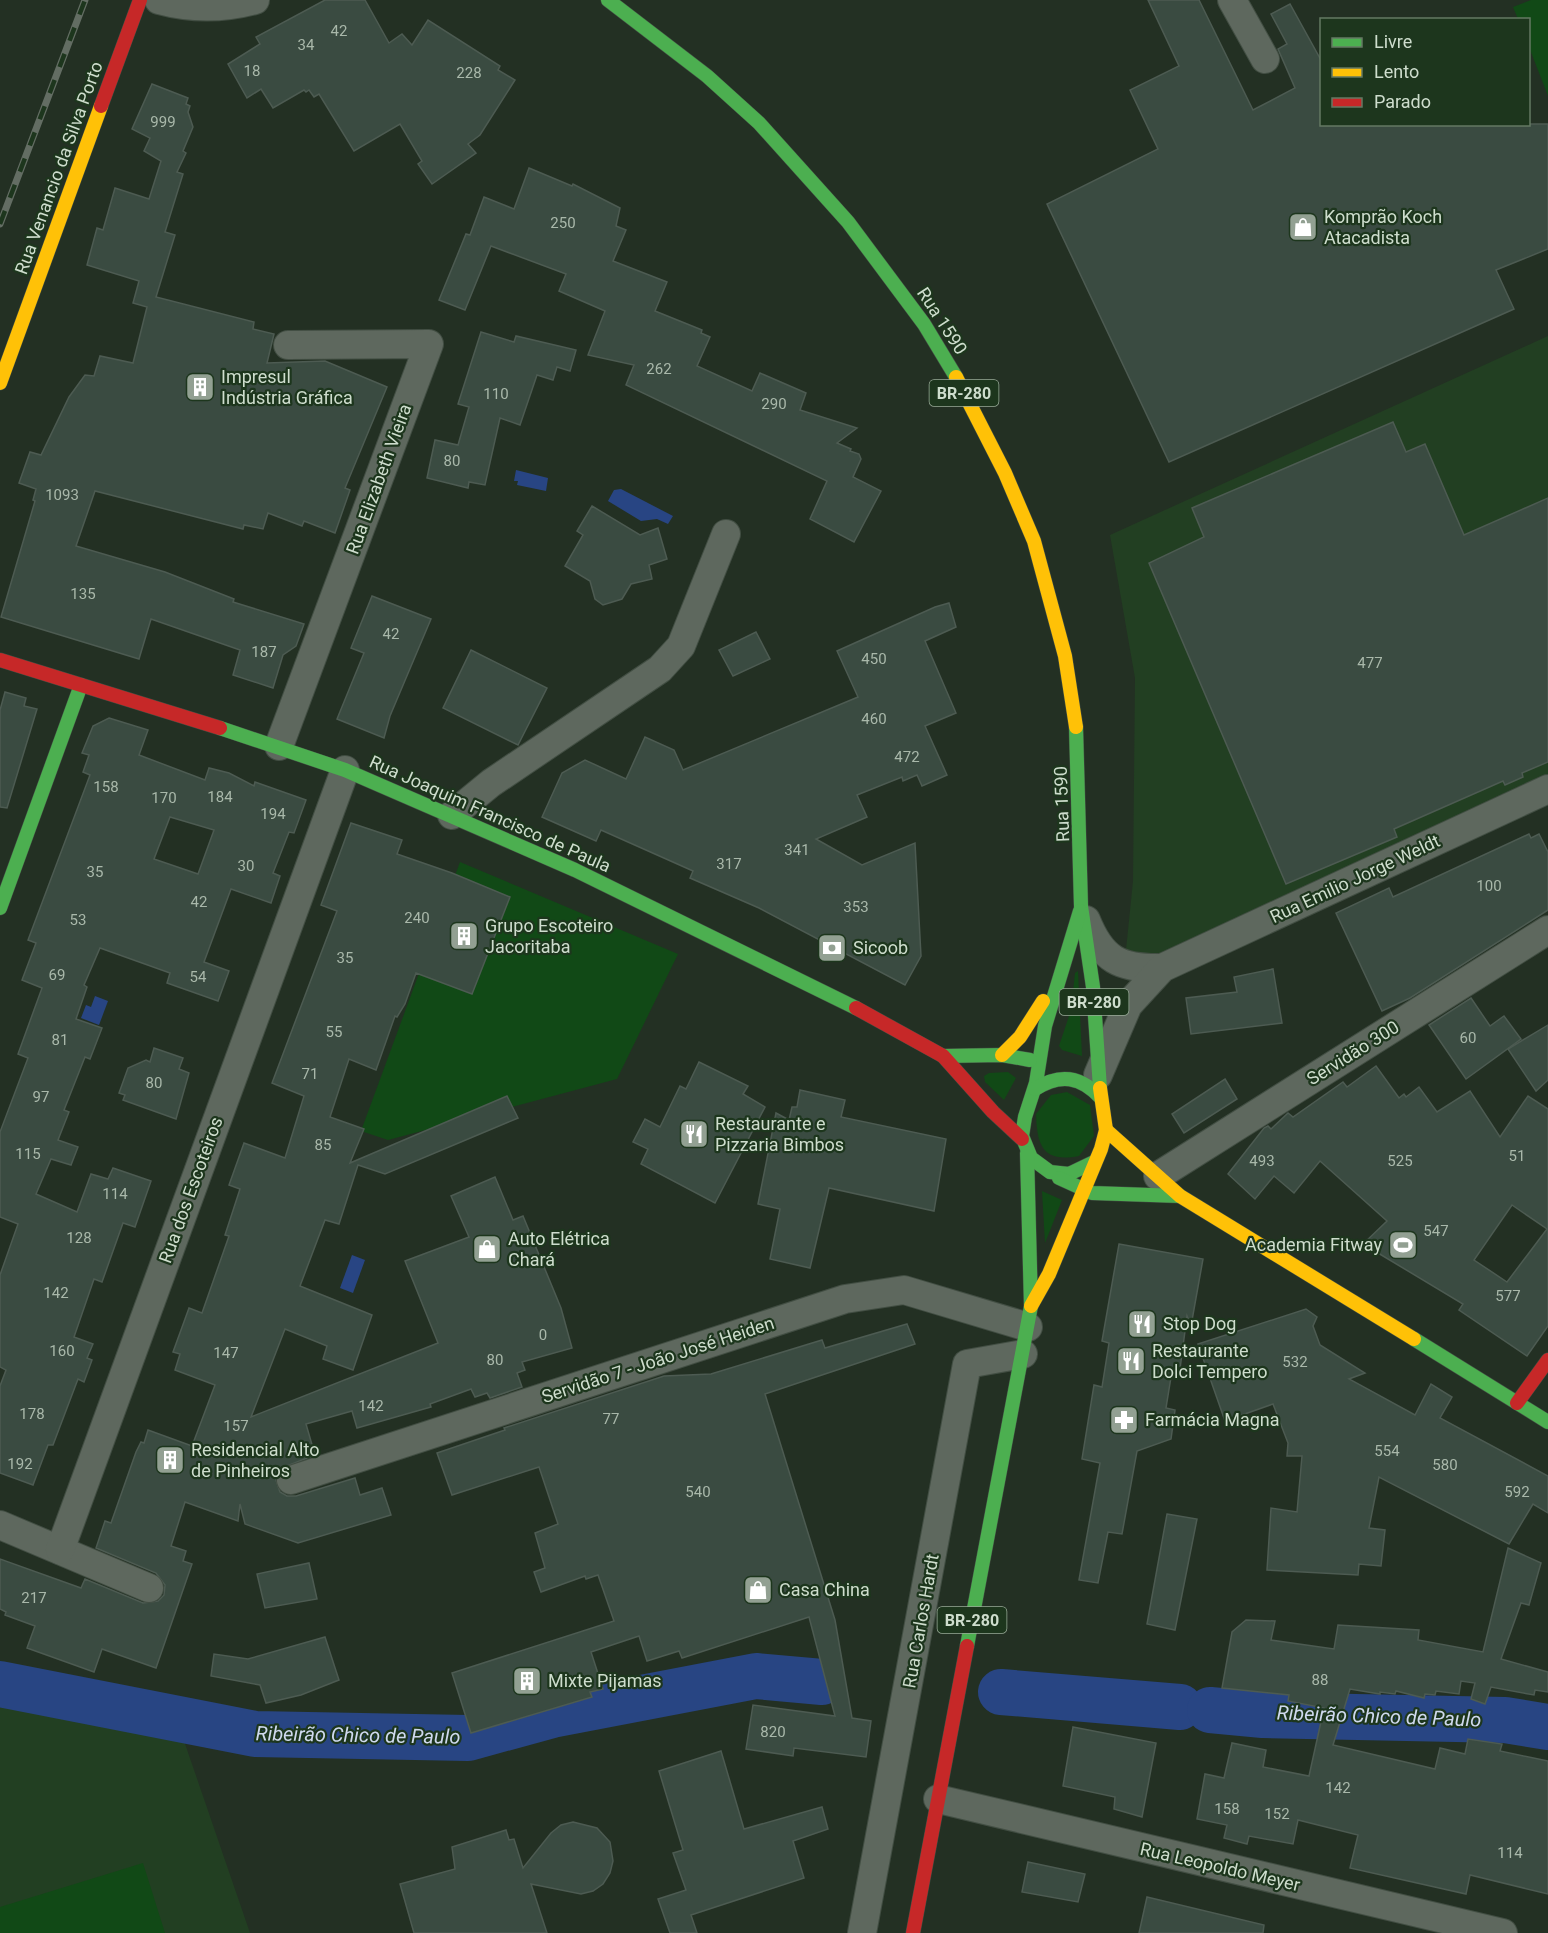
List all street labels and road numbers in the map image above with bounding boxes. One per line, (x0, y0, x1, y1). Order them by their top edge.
street label: Rua Venancio da Silva Porto (10, 59, 107, 277)
street label: Rua 1590 (913, 283, 972, 358)
road number: BR-280 (930, 380, 998, 406)
street label: Rua Elizabeth Vieira (342, 401, 415, 557)
street label: Rua Joaquim Francisco de Paula (366, 751, 614, 876)
street label: Rua 1590 (1050, 766, 1073, 842)
street label: Rua Emilio Jorge Weldt (1266, 830, 1443, 927)
road number: BR-280 (1060, 989, 1128, 1015)
street label: Servidão 300 (1303, 1016, 1403, 1089)
street label: Rua dos Escoteiros (154, 1114, 227, 1266)
street label: Servidão 7 - João José Heiden (539, 1312, 777, 1407)
street label: Rua Carlos Hardt (898, 1552, 943, 1690)
road number: BR-280 (938, 1607, 1006, 1633)
street label: Rua Leopoldo Meyer (1138, 1838, 1302, 1895)

